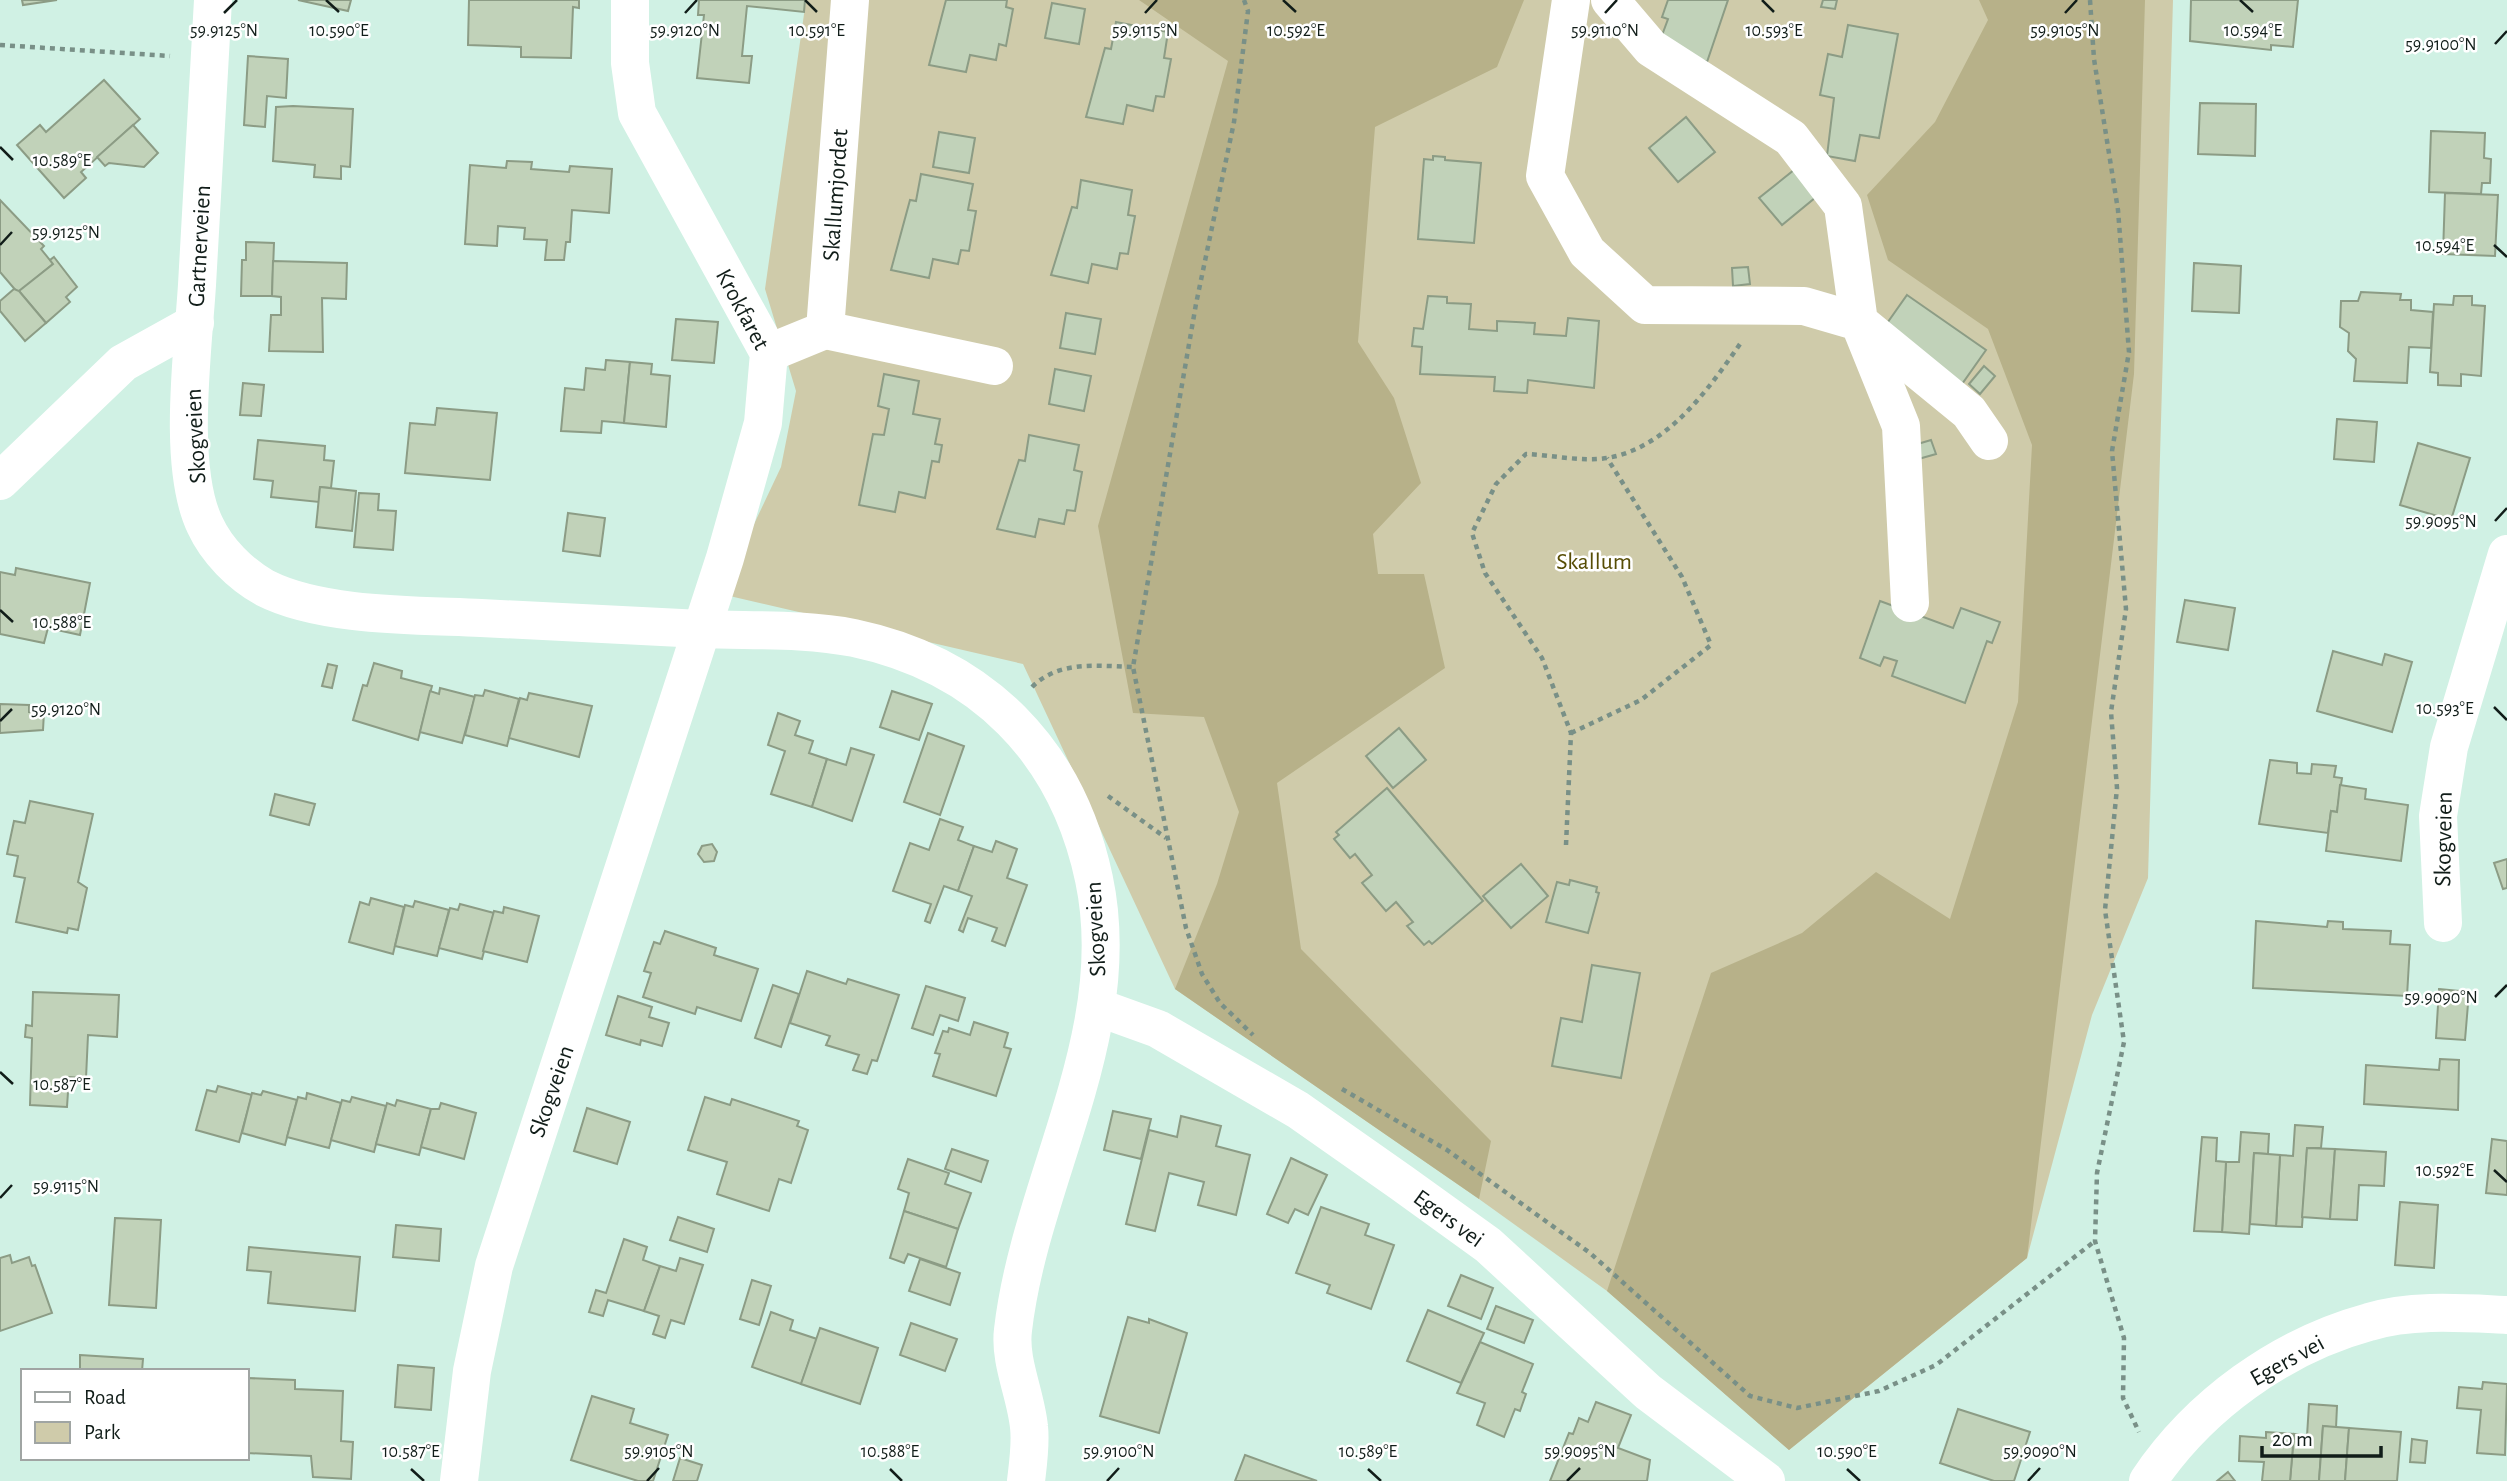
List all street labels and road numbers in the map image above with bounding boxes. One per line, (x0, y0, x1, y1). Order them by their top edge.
street label: Skallumjordet (819, 128, 853, 262)
street label: Gartnerveien (185, 184, 215, 308)
street label: Krokfaret (711, 265, 773, 354)
street label: Skogveien (182, 388, 210, 484)
street label: Skogveien (2431, 791, 2457, 887)
street label: Skogveien (1082, 881, 1110, 977)
street label: Skogveien (525, 1042, 579, 1140)
street label: Egers vei (1409, 1185, 1488, 1252)
street label: Egers vei (2246, 1331, 2329, 1391)

